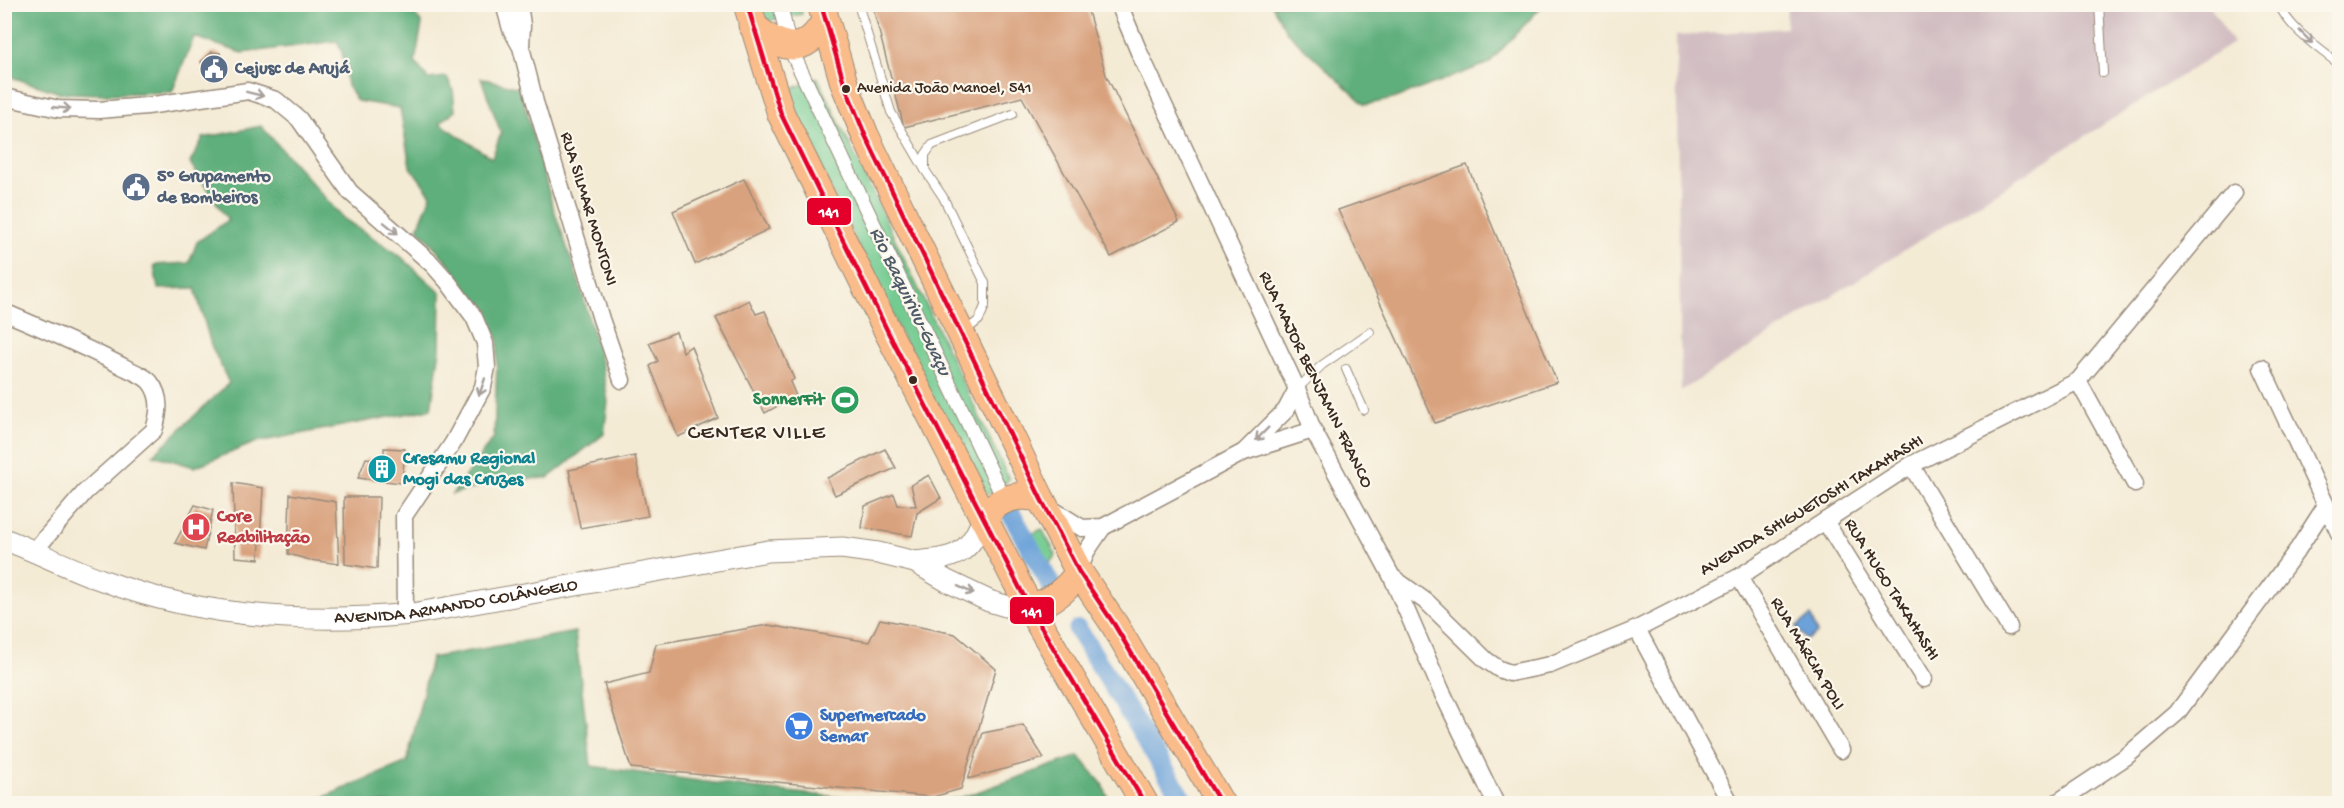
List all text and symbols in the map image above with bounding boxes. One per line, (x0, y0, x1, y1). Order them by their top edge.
one-way arrow (2299, 30, 2314, 45)
public building icon: Cejusc de Arujá (198, 53, 230, 85)
place label: Cejusc de Arujá (234, 59, 351, 80)
place label: Avenida João Manoel, 541 (857, 80, 1032, 99)
marker: Avenida João Manoel, 541 (840, 83, 852, 95)
one-way arrow (245, 89, 264, 101)
one-way arrow (51, 103, 71, 114)
street label: RUA SILMAR MONTONI (555, 130, 621, 288)
place label: 5º Grupamento de Bombeiros (157, 167, 272, 209)
public building icon: 5º Grupamento de Bombeiros (120, 171, 152, 203)
line badge: 141 (806, 197, 852, 226)
text: 141 (818, 205, 839, 224)
one-way arrow (383, 221, 398, 235)
water label: Rio Baquirivu-Guaçu (863, 224, 956, 381)
street label: RUA MAJOR BENJAMIN FRANCO (1253, 268, 1377, 492)
unlabelled marker (907, 374, 919, 386)
one-way arrow (475, 377, 486, 395)
sports icon: SonnerFit (829, 384, 861, 416)
place label: SonnerFit (753, 390, 826, 411)
district label: CENTER VILLE (688, 422, 826, 447)
one-way arrow (1254, 427, 1269, 442)
street label: AVENIDA SHIGUETOSHI TAKAHASHI (1696, 431, 1928, 581)
place label: Cresamu Regional Mogi das Cruzes (402, 449, 535, 491)
building icon: Cresamu Regional Mogi das Cruzes (366, 453, 398, 485)
place label: Core Reabilitação (216, 507, 310, 549)
hospital icon: Core Reabilitação (180, 511, 212, 543)
street label: RUA HUGO TAKAHASHI (1839, 515, 1943, 665)
street label: AVENIDA ARMANDO COLÂNGELO (334, 574, 580, 629)
one-way arrow (957, 585, 975, 597)
street label: RUA MÁRCIA POLI (1765, 593, 1850, 714)
line badge: 141 (1009, 596, 1055, 625)
text: 141 (1021, 605, 1042, 624)
place label: Supermercado Semar (820, 706, 926, 748)
supermarket icon: Supermercado Semar (783, 710, 815, 742)

